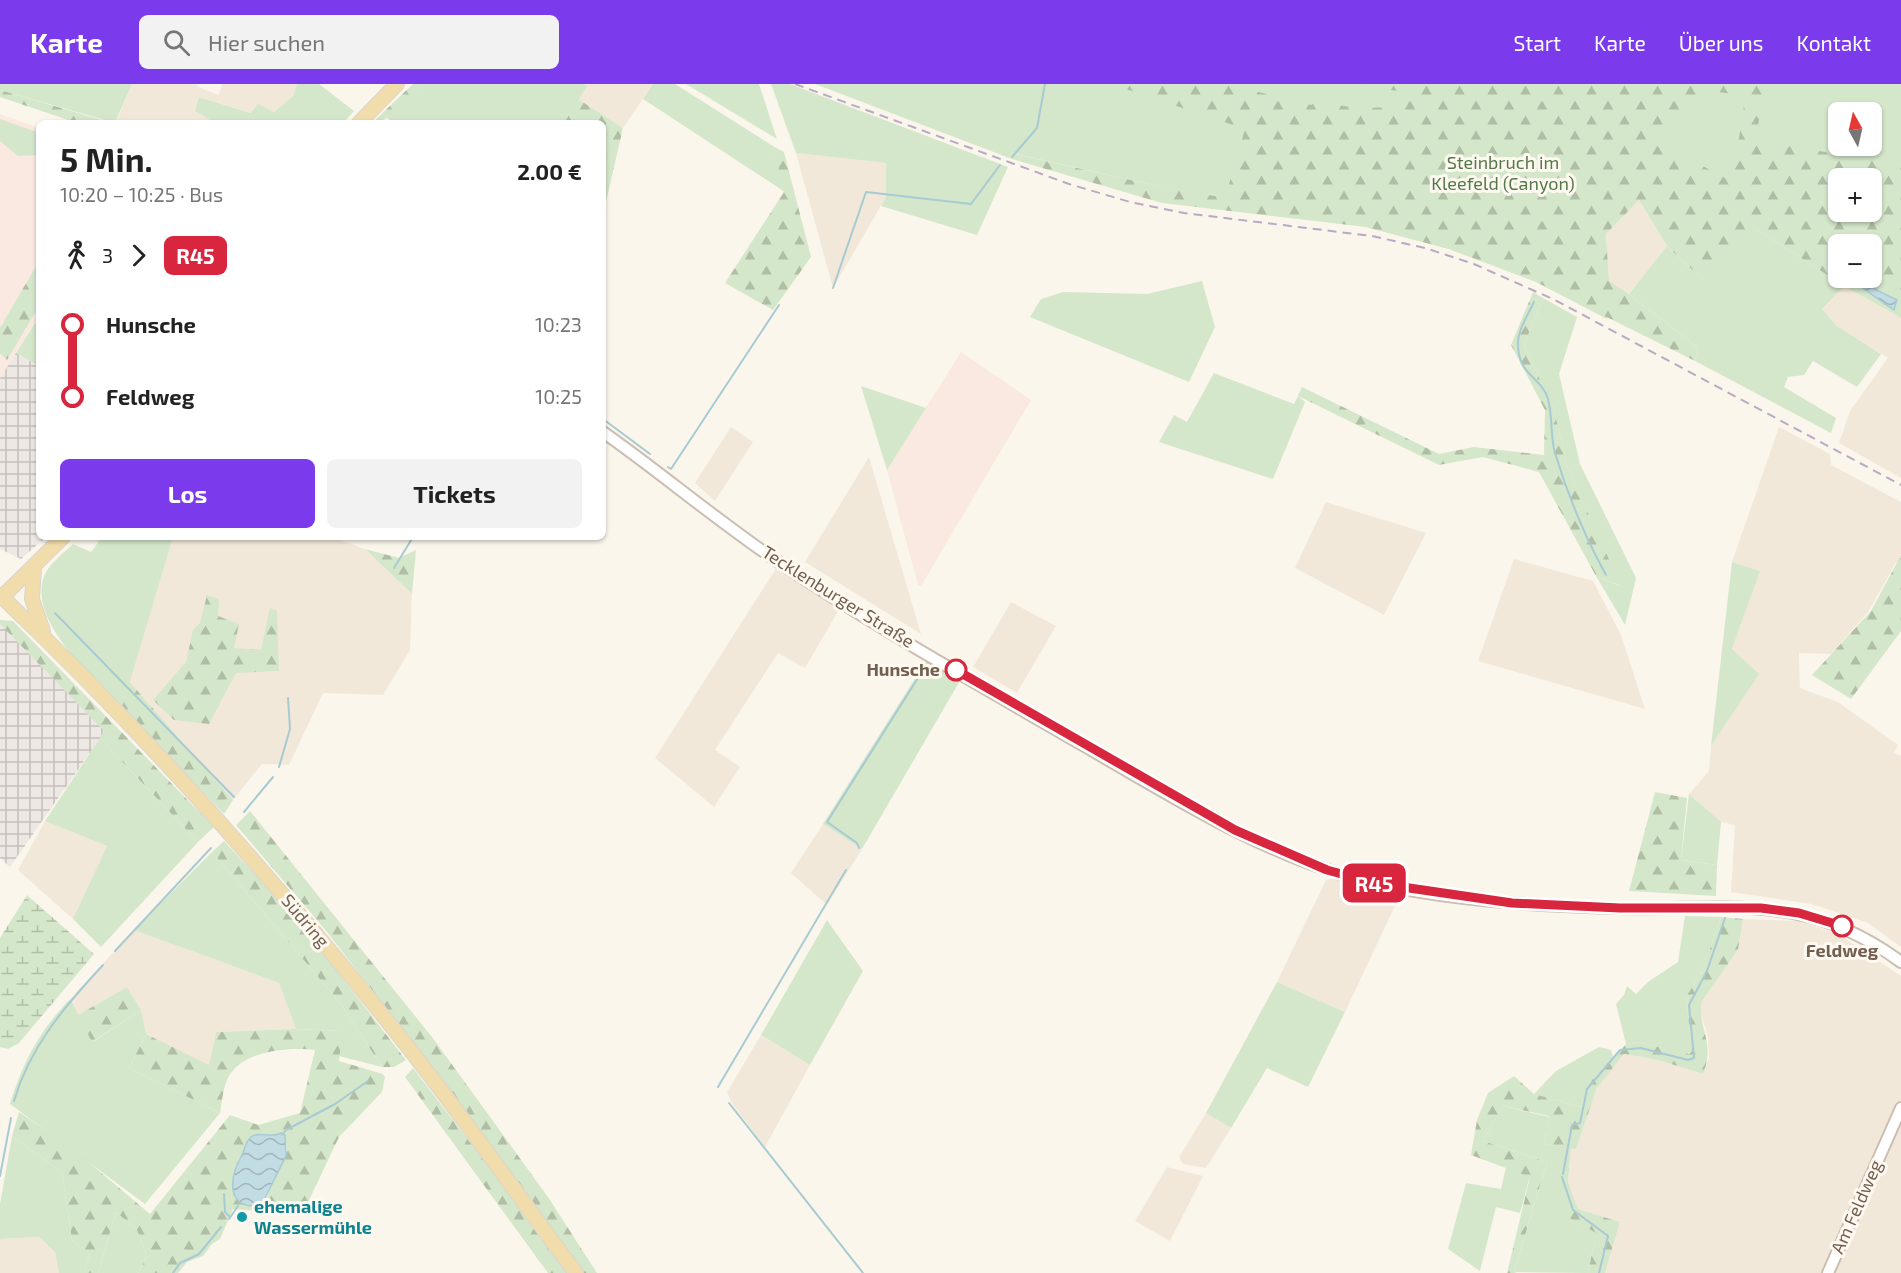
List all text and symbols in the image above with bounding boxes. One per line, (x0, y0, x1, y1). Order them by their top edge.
search box (139, 15, 559, 69)
text: Karte (30, 25, 103, 59)
icon: search (160, 26, 193, 59)
text: Hier suchen (208, 29, 325, 55)
text: Start (1514, 30, 1561, 55)
text: Karte (1594, 30, 1646, 55)
text: Über uns (1679, 30, 1764, 55)
text: Kontakt (1797, 30, 1871, 55)
north arrow (1828, 102, 1882, 156)
map controls (1828, 102, 1882, 288)
text: 5 Min. (60, 139, 153, 179)
park label: Steinbruch im Kleefeld (Canyon) (1431, 151, 1575, 194)
text: 2.00 € (517, 158, 582, 184)
button: + (1828, 168, 1882, 222)
text: 10:20 – 10:25 · Bus (60, 182, 223, 206)
button: − (1828, 234, 1882, 288)
icon: walk (60, 239, 93, 272)
icon: forward (122, 239, 155, 272)
text: 3 (102, 243, 113, 267)
text: R45 (176, 243, 215, 268)
text: Hunsche (106, 311, 196, 337)
text: 10:23 (535, 312, 582, 336)
text: Feldweg (106, 383, 194, 409)
text: 10:25 (535, 384, 582, 408)
button: Los (60, 459, 315, 528)
button: Tickets (327, 459, 582, 528)
street label: Tecklenburger Straße (758, 540, 919, 652)
place label: Hunsche (866, 658, 940, 680)
marker: Hunsche (945, 659, 967, 681)
line badge: R45 (1340, 864, 1408, 902)
text: R45 (1355, 871, 1393, 896)
street label: Südring (277, 889, 334, 952)
marker: Feldweg (1831, 915, 1853, 937)
place label: Feldweg (1806, 939, 1879, 961)
street label: Am Feldweg (1826, 1156, 1887, 1257)
place label: ehemalige Wassermühle (254, 1195, 372, 1238)
marker: ehemalige Wassermühle (235, 1210, 249, 1224)

